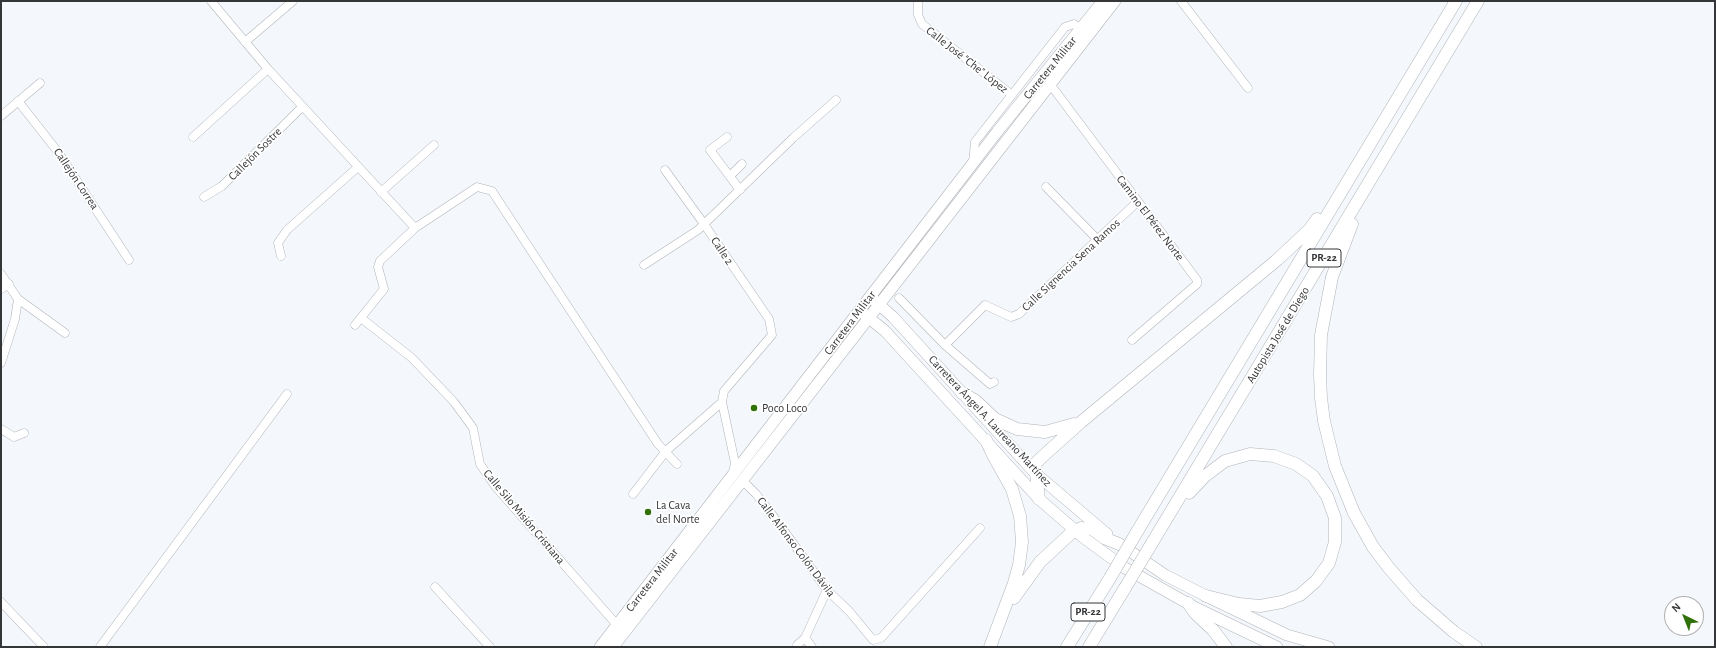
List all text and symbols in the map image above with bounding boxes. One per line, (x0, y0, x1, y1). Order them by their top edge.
street label: Calle José "Che" López (923, 24, 1011, 96)
street label: Carretera Militar (1020, 34, 1080, 102)
street label: Callejón Sostre (225, 124, 285, 184)
street label: Callejón Correa (50, 146, 102, 212)
street label: Camino El Pérez Norte (1113, 172, 1187, 264)
street label: Calle Signencia Sena Ramos (1019, 216, 1123, 314)
street label: Calle 2 (707, 234, 737, 268)
road number: PR-22 (1307, 249, 1341, 267)
street label: Autopista José de Diego (1243, 284, 1313, 386)
street label: Carretera Militar (821, 288, 879, 358)
street label: Carretera Ángel A. Laureano Martínez (925, 353, 1055, 489)
place label: Poco Loco (762, 401, 807, 415)
marker: Poco Loco (749, 403, 759, 413)
street label: Calle Silo Misión Cristiana (480, 467, 568, 567)
street label: Calle Alfonso Colón Dávila (754, 494, 838, 600)
place label: La Cava del Norte (656, 498, 699, 526)
marker: La Cava del Norte (643, 507, 653, 517)
street label: Carretera Militar (623, 545, 681, 615)
north arrow (1664, 596, 1704, 636)
text: N (1670, 601, 1683, 614)
road number: PR-22 (1071, 603, 1105, 621)

